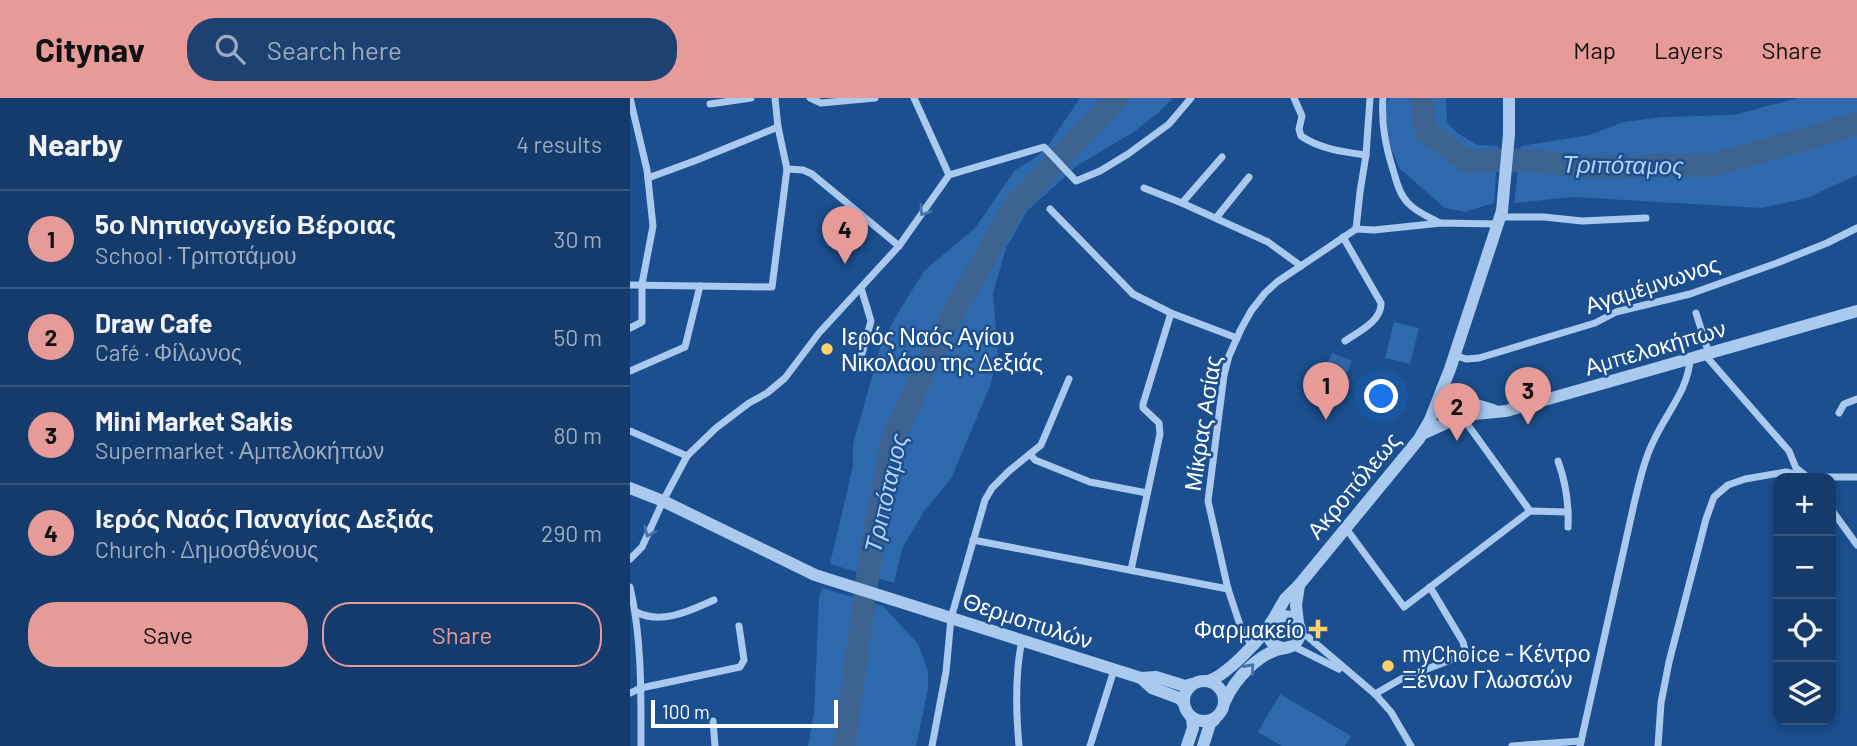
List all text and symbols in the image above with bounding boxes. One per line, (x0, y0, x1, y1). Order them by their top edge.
search box (187, 18, 677, 81)
text: Citynav (35, 29, 145, 69)
icon: search (211, 30, 249, 68)
text: Search here (267, 34, 402, 65)
text: Map (1573, 35, 1616, 64)
text: Layers (1654, 35, 1723, 64)
text: Share (1761, 35, 1822, 64)
text: Nearby (28, 126, 123, 162)
text: 4 results (516, 130, 602, 158)
water label: Τριπόταμος (1562, 148, 1684, 180)
one-way arrow (919, 203, 932, 216)
pin: 4 (822, 206, 868, 264)
text: 5ο Νηπιαγωγείο Βέροιας (95, 208, 396, 239)
text: 1 (47, 225, 55, 253)
text: 30 m (554, 225, 602, 253)
text: School · Τριποτάμου (95, 241, 297, 269)
street label: Αγαμέμνωνος (1581, 249, 1723, 319)
text: Draw Cafe (95, 307, 212, 338)
street label: Αμπελοκήπων (1581, 313, 1729, 381)
place label: Ιερός Ναός Αγίου Νικολάου της Δεξιάς (841, 322, 1043, 376)
text: 2 (45, 323, 57, 351)
text: 50 m (554, 323, 602, 351)
text: Café · Φίλωνος (95, 338, 242, 366)
marker: Ιερός Ναός Αγίου Νικολάου της Δεξιάς (819, 341, 835, 357)
street label: Μίκρας Ασίας (1177, 353, 1227, 493)
pin: 1 (1303, 362, 1349, 420)
pin: 3 (1505, 367, 1551, 425)
your location (1364, 379, 1398, 413)
pin: 2 (1434, 383, 1480, 441)
text: Mini Market Sakis (95, 405, 293, 436)
text: 3 (45, 421, 57, 449)
text: 80 m (553, 421, 602, 449)
street label: Ακροπόλεως (1300, 426, 1406, 544)
water label: Τριπόταμος (857, 430, 913, 556)
text: Supermarket · Αμπελοκήπων (95, 436, 384, 464)
map controls (1773, 473, 1836, 725)
button: + (1773, 473, 1836, 536)
text: Ιερός Ναός Παναγίας Δεξιάς (95, 502, 434, 533)
text: 4 (44, 519, 58, 547)
text: 290 m (541, 519, 602, 547)
one-way arrow (643, 525, 657, 537)
text: Church · Δημοσθένους (95, 535, 318, 563)
button: − (1773, 536, 1836, 599)
street label: Θερμοπυλών (960, 586, 1096, 654)
button: locate (1773, 599, 1836, 662)
button: Save (28, 602, 308, 667)
button: Share (322, 602, 602, 667)
place label: Φαρμακείο (1194, 615, 1304, 643)
marker: Φαρμακείο (1310, 621, 1326, 637)
place label: myChoice - Κέντρο Ξένων Γλωσσών (1402, 639, 1590, 693)
marker: myChoice - Κέντρο Ξένων Γλωσσών (1380, 658, 1396, 674)
button: layers (1773, 662, 1836, 725)
one-way arrow (1242, 663, 1254, 676)
scale bar (651, 697, 838, 729)
text: 100 m (662, 700, 710, 723)

